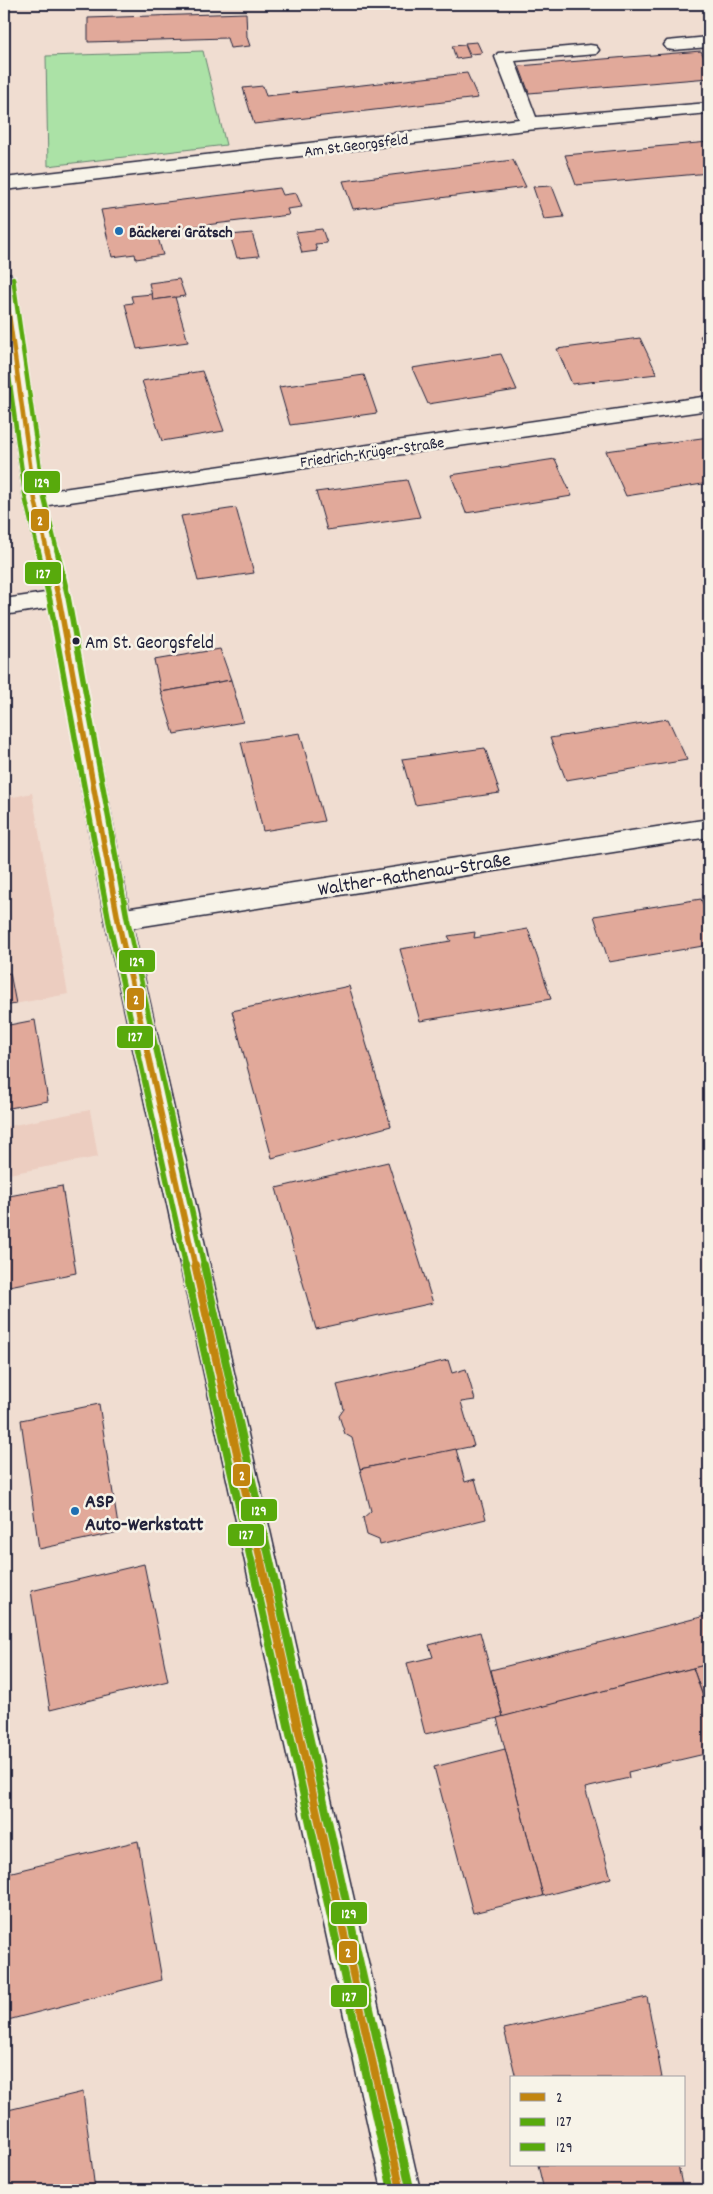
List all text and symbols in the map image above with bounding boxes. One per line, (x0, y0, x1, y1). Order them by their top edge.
street label: Am St.Georgsfeld (303, 129, 410, 164)
place label: Bäckerei Grätsch (129, 222, 233, 245)
marker: Bäckerei Grätsch (113, 225, 125, 237)
street label: Friedrich-Krüger-Straße (299, 432, 446, 475)
line badge: 129 (23, 470, 61, 494)
text: 129 (34, 474, 50, 494)
line badge: 2 (30, 508, 50, 532)
text: 2 (37, 512, 43, 532)
line badge: 127 (24, 561, 62, 585)
text: 127 (36, 565, 51, 585)
place label: Am St. Georgsfeld (85, 631, 214, 658)
marker: Am St. Georgsfeld (71, 636, 81, 646)
street label: Walther-Rathenau-Straße (316, 847, 513, 905)
line badge: 129 (118, 949, 156, 973)
text: 129 (129, 953, 145, 973)
line badge: 2 (126, 987, 145, 1011)
text: 2 (133, 991, 139, 1011)
line badge: 127 (116, 1025, 154, 1049)
text: 127 (128, 1028, 143, 1048)
line badge: 2 (232, 1463, 251, 1487)
text: 2 (239, 1467, 245, 1487)
place label: ASP Auto-Werkstatt (85, 1489, 204, 1540)
line badge: 129 (240, 1498, 278, 1522)
text: 129 (251, 1502, 267, 1522)
marker: ASP Auto-Werkstatt (69, 1505, 81, 1517)
line badge: 127 (227, 1523, 265, 1547)
text: 127 (239, 1526, 254, 1546)
line badge: 129 (330, 1901, 368, 1925)
text: 129 (341, 1905, 357, 1925)
line badge: 2 (338, 1940, 358, 1964)
text: 2 (345, 1944, 351, 1964)
line badge: 127 (330, 1984, 368, 2008)
text: 127 (342, 1988, 357, 2008)
legend (510, 2076, 686, 2166)
text: 2 (556, 2088, 563, 2110)
text: 127 (556, 2112, 572, 2134)
text: 129 (556, 2138, 573, 2160)

